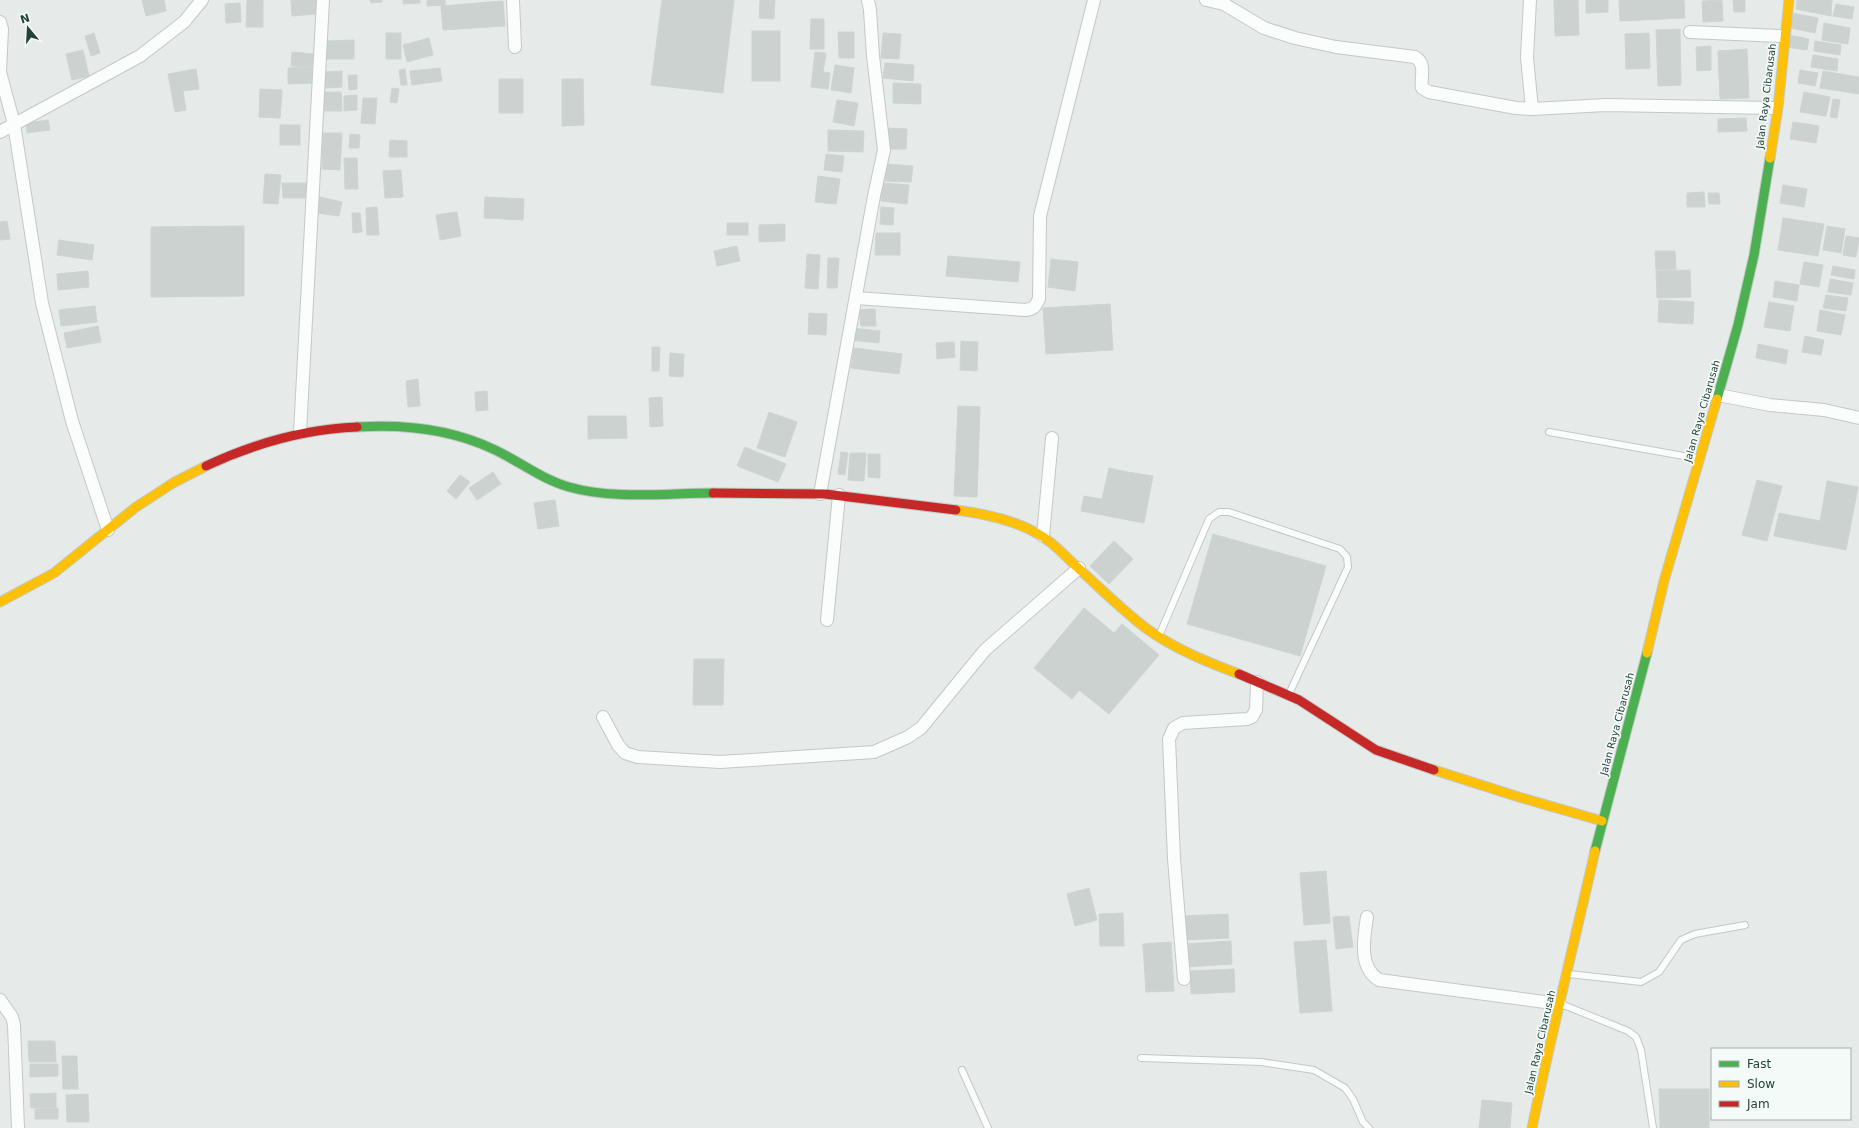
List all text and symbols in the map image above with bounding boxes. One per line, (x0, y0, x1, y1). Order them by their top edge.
north arrow (8, 8, 48, 48)
text: N (19, 11, 31, 27)
street label: Jalan Raya Cibarusah (1754, 43, 1778, 150)
street label: Jalan Raya Cibarusah (1682, 359, 1722, 464)
street label: Jalan Raya Cibarusah (1598, 671, 1636, 778)
street label: Jalan Raya Cibarusah (1522, 989, 1557, 1096)
legend (1711, 1048, 1851, 1120)
text: Fast (1747, 1057, 1771, 1071)
text: Slow (1747, 1077, 1775, 1091)
text: Jam (1746, 1097, 1770, 1111)

